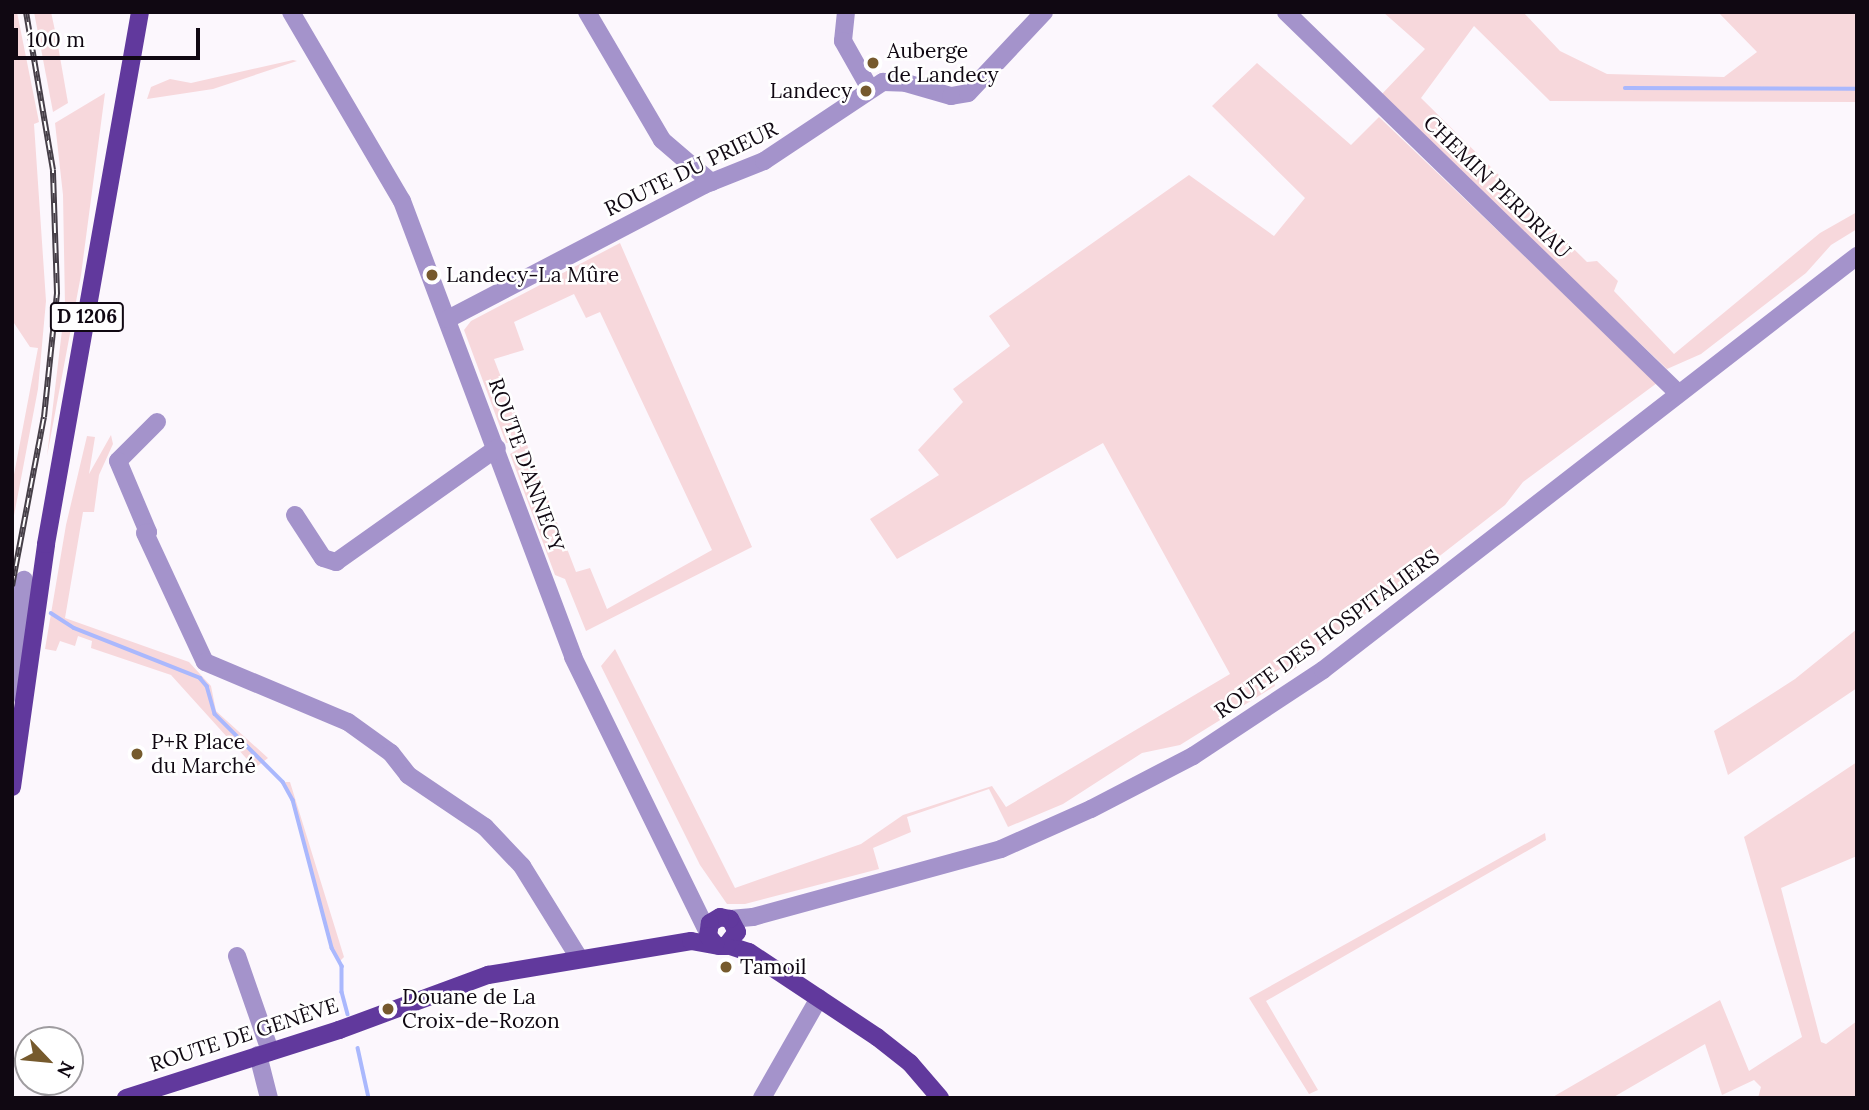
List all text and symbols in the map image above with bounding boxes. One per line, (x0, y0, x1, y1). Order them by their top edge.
scale bar (18, 14, 203, 58)
text: 100 m (27, 26, 85, 53)
place label: Auberge de Landecy (887, 38, 999, 88)
marker: Auberge de Landecy (865, 55, 881, 71)
place label: Landecy (770, 78, 852, 104)
marker: Landecy (858, 83, 874, 99)
street label: CHEMIN PERDRIAU (1418, 110, 1576, 264)
street label: ROUTE DU PRIEUR (600, 116, 782, 222)
place label: Landecy-La Mûre (446, 262, 619, 288)
marker: Landecy-La Mûre (424, 267, 440, 283)
road number: D 1206 (48, 302, 126, 332)
street label: ROUTE D'ANNECY (483, 375, 569, 555)
street label: ROUTE DES HOSPITALIERS (1210, 544, 1444, 724)
place label: P+R Place du Marché (151, 729, 256, 779)
marker: P+R Place du Marché (129, 746, 145, 762)
place label: Tamoil (740, 954, 806, 980)
marker: Tamoil (718, 959, 734, 975)
place label: Douane de La Croix-de-Rozon (402, 984, 560, 1034)
street label: ROUTE DE GENÈVE (147, 993, 341, 1077)
marker: Douane de La Croix-de-Rozon (380, 1001, 396, 1017)
north arrow (14, 1026, 84, 1096)
text: N (52, 1057, 80, 1081)

